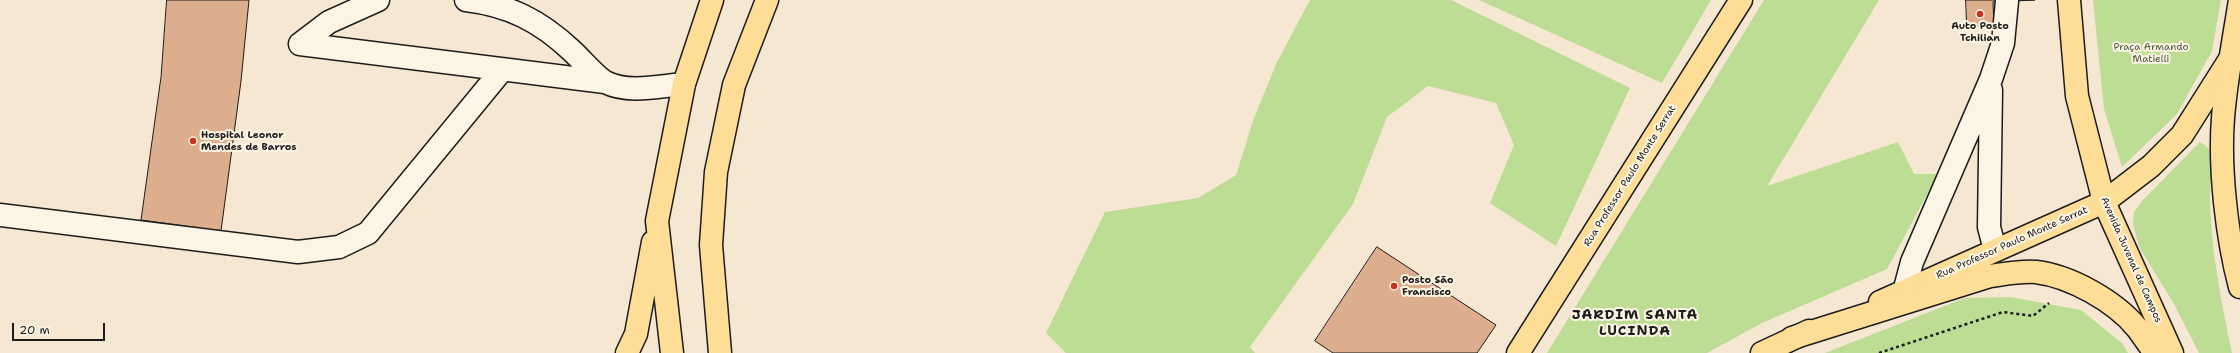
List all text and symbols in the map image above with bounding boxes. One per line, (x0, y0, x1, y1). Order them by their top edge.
marker: Auto Posto Tchilian (1975, 9, 1985, 19)
place label: Auto Posto Tchilian (1951, 20, 2009, 44)
park label: Praça Armando Matielli (2113, 41, 2189, 64)
street label: Rua Professor Paulo Monte Serrat (1581, 103, 1679, 249)
place label: Hospital Leonor Mendes de Barros (201, 129, 297, 152)
marker: Hospital Leonor Mendes de Barros (188, 136, 198, 146)
street label: Avenida Juvenal de Campos (2098, 195, 2164, 325)
street label: Rua Professor Paulo Monte Serrat (1934, 204, 2090, 282)
place label: Posto São Francisco (1402, 274, 1453, 298)
marker: Posto São Francisco (1389, 281, 1399, 291)
district label: JARDIM SANTA LUCINDA (1572, 307, 1698, 340)
scale bar (14, 315, 107, 341)
text: 20 m (19, 322, 50, 338)

